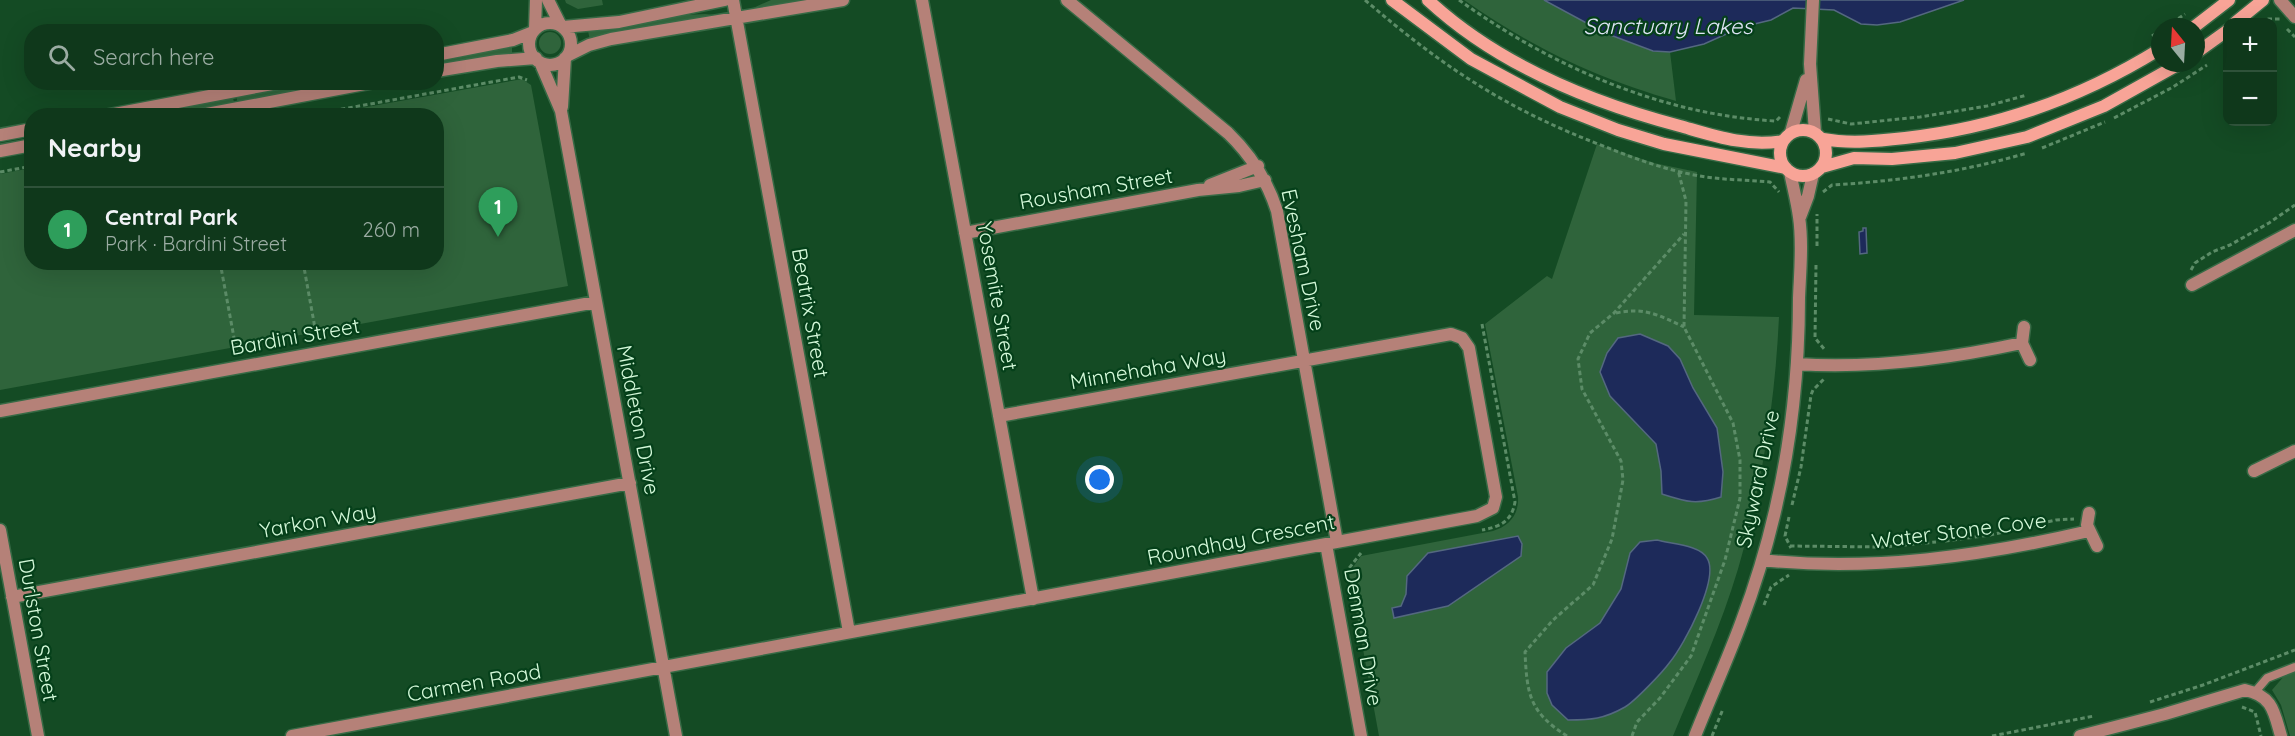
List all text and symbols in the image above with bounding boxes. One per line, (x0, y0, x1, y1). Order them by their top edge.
water label: Sanctuary Lakes (1583, 12, 1754, 40)
north arrow (2151, 18, 2205, 72)
map controls (2223, 18, 2277, 126)
button: + (2223, 18, 2277, 72)
search box (24, 24, 444, 90)
icon: search (45, 41, 78, 74)
text: Search here (93, 43, 214, 71)
button: − (2223, 72, 2277, 126)
text: Nearby (48, 131, 142, 164)
street label: Rousham Street (1017, 162, 1175, 214)
street label: Evesham Drive (1276, 186, 1332, 333)
pin: 1 (478, 188, 518, 237)
text: Central Park (105, 203, 238, 231)
text: 1 (64, 217, 71, 242)
text: 260 m (363, 217, 420, 242)
street label: Yosemite Street (972, 219, 1024, 372)
text: Park · Bardini Street (105, 231, 287, 256)
street label: Beatrix Street (787, 246, 835, 380)
street label: Bardini Street (228, 312, 362, 360)
street label: Minnehaha Way (1068, 342, 1228, 395)
street label: Middleton Drive (612, 343, 666, 497)
street label: Skyward Drive (1730, 408, 1784, 550)
your location (1085, 465, 1114, 494)
street label: Yarkon Way (257, 497, 378, 543)
street label: Water Stone Cove (1870, 506, 2048, 554)
street label: Roundhay Crescent (1145, 508, 1337, 570)
street label: Durlston Street (14, 556, 64, 703)
street label: Denman Drive (1339, 566, 1389, 708)
street label: Carmen Road (405, 657, 543, 707)

